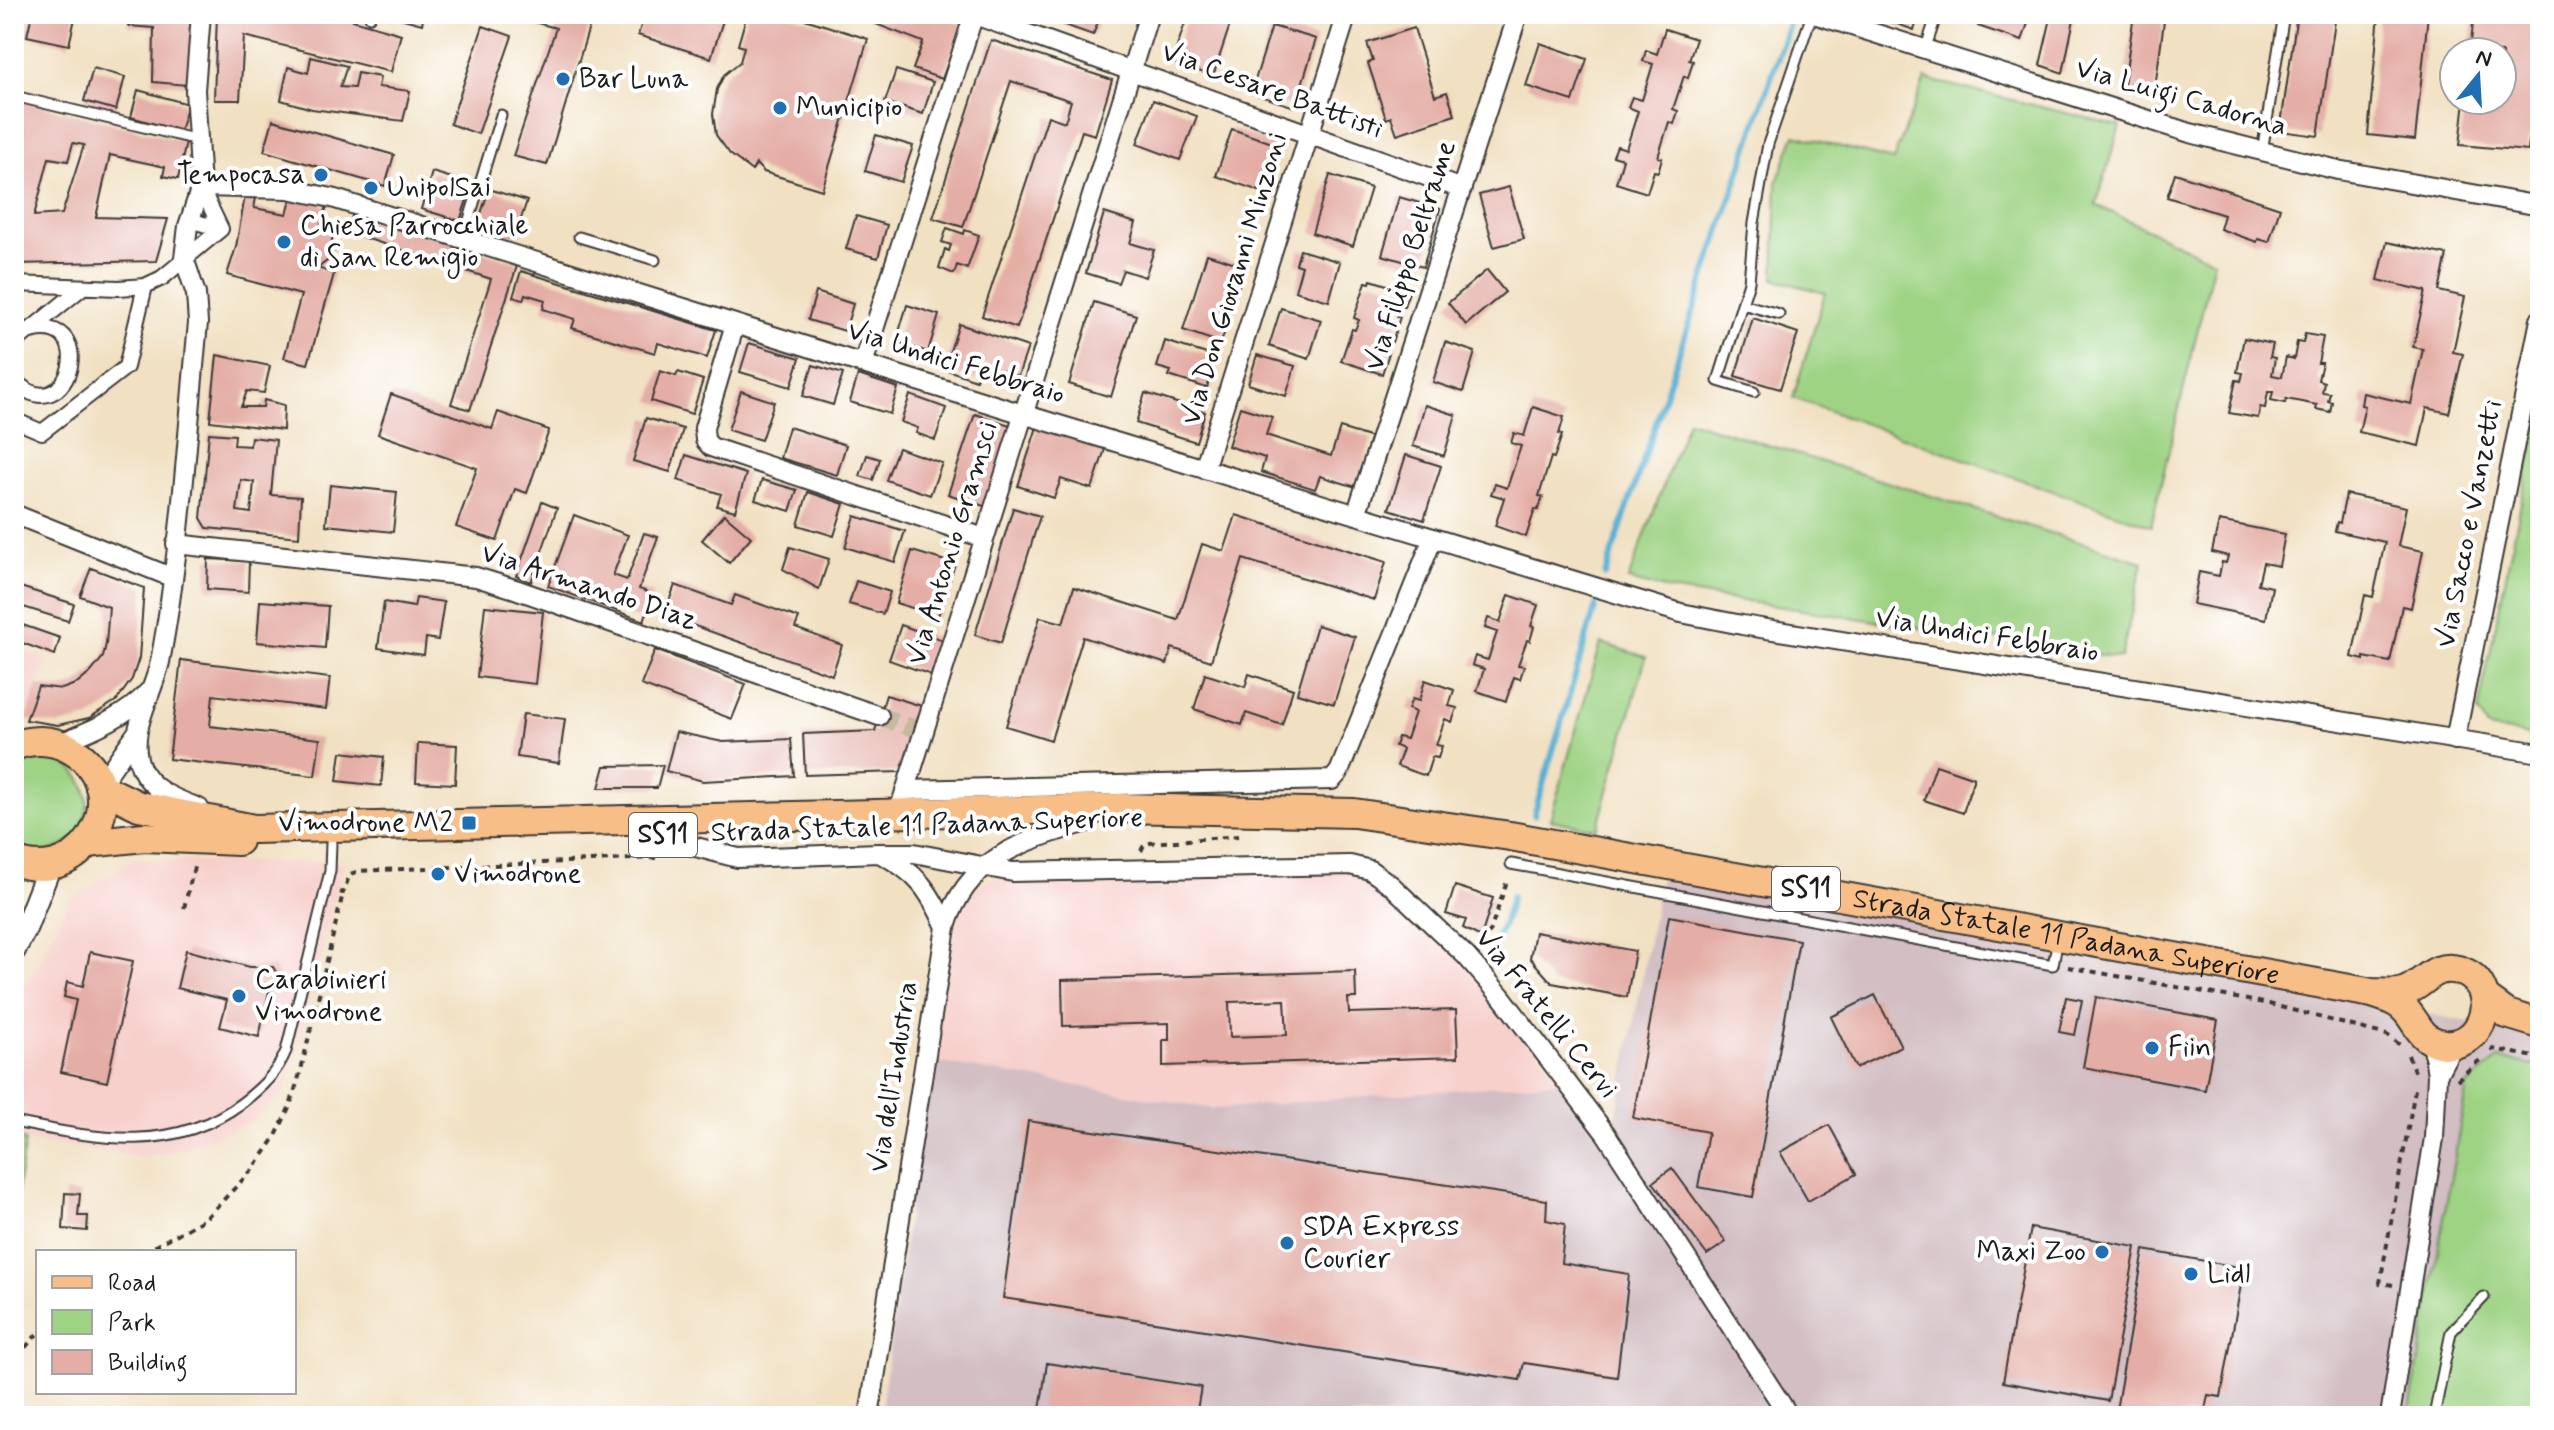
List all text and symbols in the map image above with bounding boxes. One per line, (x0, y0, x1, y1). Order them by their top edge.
street label: Via Cesare Battisti (1156, 34, 1388, 148)
north arrow (2438, 36, 2518, 116)
text: N (2472, 43, 2495, 74)
street label: Via Luigi Cadorna (2070, 50, 2291, 149)
place label: Bar Luna (579, 61, 688, 98)
marker: Bar Luna (554, 70, 572, 88)
place label: Municipio (796, 90, 903, 127)
marker: Municipio (771, 99, 789, 117)
street label: Via Don Giovanni Minzoni (1173, 128, 1297, 430)
street label: Via Filippo Beltrame (1356, 136, 1466, 376)
place label: Tempocasa (177, 157, 305, 194)
marker: Tempocasa (312, 166, 330, 184)
place label: UnipolSai (387, 170, 491, 207)
marker: UnipolSai (362, 179, 380, 197)
place label: Chiesa Parrocchiale di San Remigio (300, 208, 528, 279)
marker: Chiesa Parrocchiale di San Remigio (275, 233, 293, 251)
street label: Via Undici Febbraio (843, 312, 1069, 414)
street label: Via Sacco e Vanzetti (2428, 397, 2512, 651)
street label: Via Antonio Gramsci (898, 417, 1008, 669)
street label: Via Armando Diaz (476, 535, 702, 639)
street label: Via Undici Febbraio (1873, 600, 2101, 672)
street label: Strada Statale 11 Padana Superiore (710, 800, 1144, 852)
place label: Vimodrone M2 (278, 805, 453, 842)
road number: SS11 (629, 813, 697, 857)
marker: Vimodrone M2 (460, 814, 478, 832)
place label: Vimodrone (454, 856, 581, 893)
marker: Vimodrone (429, 865, 447, 883)
road number: SS11 (1772, 867, 1840, 911)
street label: Strada Statale 11 Padana Superiore (1850, 880, 2282, 994)
street label: Via Fratelli Cervi (1466, 921, 1626, 1107)
place label: Carabinieri Vimodrone (255, 962, 386, 1031)
street label: Via dell'Industria (861, 979, 927, 1175)
marker: Carabinieri Vimodrone (230, 987, 248, 1005)
place label: Fiin (2168, 1030, 2211, 1067)
marker: Fiin (2143, 1039, 2161, 1057)
place label: SDA Express Courier (1303, 1209, 1459, 1278)
marker: SDA Express Courier (1278, 1234, 1296, 1252)
place label: Maxi Zoo (1976, 1234, 2086, 1271)
marker: Maxi Zoo (2093, 1243, 2111, 1261)
legend (36, 1250, 296, 1394)
place label: Lidl (2207, 1256, 2250, 1293)
marker: Lidl (2182, 1265, 2200, 1283)
text: Road (108, 1268, 156, 1299)
text: Park (108, 1308, 156, 1339)
text: Building (108, 1348, 188, 1382)

